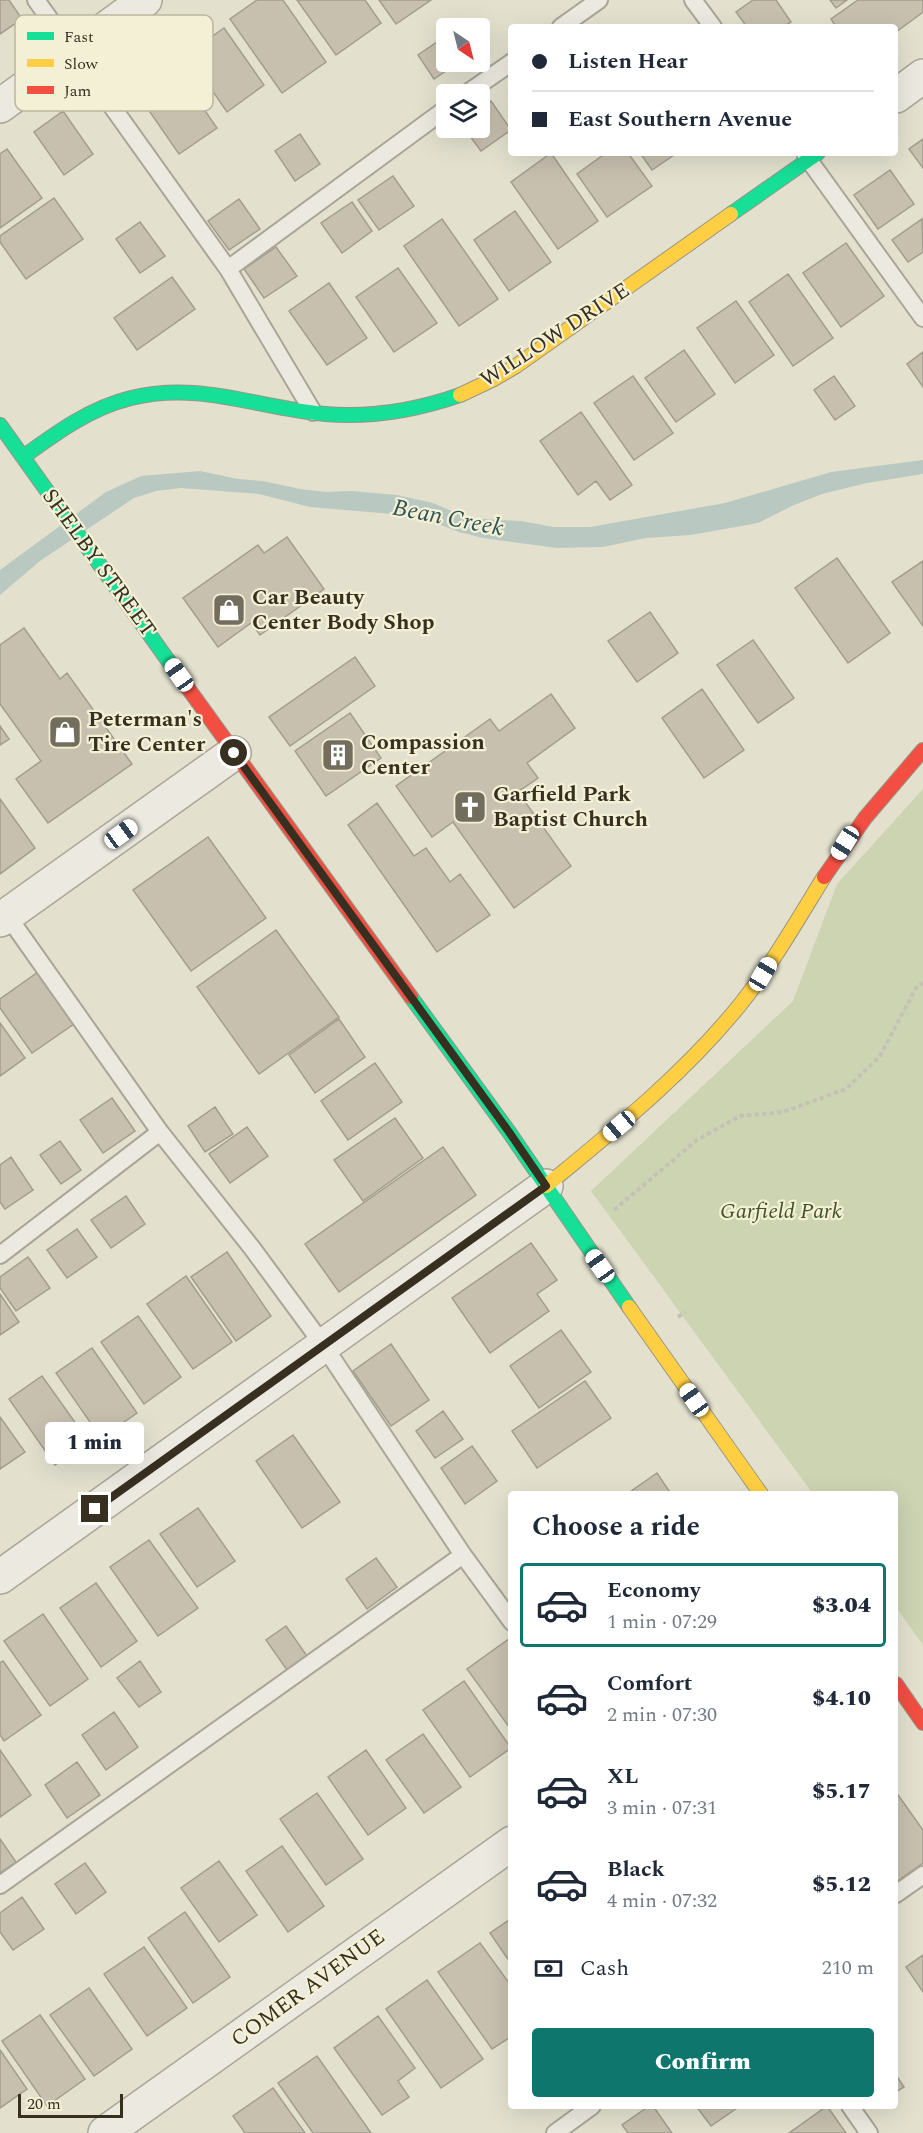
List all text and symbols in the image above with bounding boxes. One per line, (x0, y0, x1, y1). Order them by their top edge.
legend (15, 15, 213, 111)
north arrow (436, 18, 490, 72)
map controls (436, 18, 490, 138)
text: Fast (64, 25, 94, 49)
text: Listen Hear (568, 45, 688, 78)
text: Slow (64, 52, 99, 76)
text: Jam (64, 79, 92, 103)
button: layers (436, 84, 490, 138)
text: East Southern Avenue (568, 103, 792, 136)
street label: WILLOW DRIVE (473, 274, 637, 396)
street label: SHELBY STREET (34, 482, 164, 644)
water label: Bean Creek (389, 490, 507, 546)
place label: Car Beauty Center Body Shop (252, 581, 435, 639)
shop icon: Car Beauty Center Body Shop (211, 592, 247, 628)
car (161, 655, 197, 695)
place label: Peterman's Tire Center (88, 703, 206, 761)
shop icon: Peterman's Tire Center (47, 714, 83, 750)
place label: Compassion Center (361, 726, 485, 784)
building icon: Compassion Center (320, 737, 356, 773)
route start (220, 739, 247, 766)
place label: Garfield Park Baptist Church (493, 778, 649, 836)
church icon: Garfield Park Baptist Church (452, 789, 488, 825)
car (101, 816, 141, 852)
car (828, 823, 862, 863)
car (746, 954, 780, 994)
car (599, 1108, 639, 1144)
park label: Garfield Park (720, 1195, 842, 1228)
car (582, 1246, 618, 1286)
car (676, 1380, 712, 1420)
callout: 1 min (46, 1422, 144, 1464)
text: 1 min (67, 1428, 122, 1458)
route end (81, 1495, 108, 1522)
text: Choose a ride (532, 1506, 700, 1548)
text: Economy (607, 1574, 700, 1607)
icon: car (535, 1578, 589, 1632)
text: $3.04 (812, 1589, 871, 1622)
text: 1 min · 07:29 (607, 1607, 717, 1637)
text: Comfort (607, 1667, 692, 1700)
icon: car (535, 1671, 589, 1725)
text: $4.10 (812, 1682, 871, 1715)
text: 2 min · 07:30 (607, 1700, 717, 1730)
text: XL (607, 1760, 638, 1793)
icon: car (535, 1764, 589, 1818)
text: $5.17 (812, 1775, 871, 1808)
text: 3 min · 07:31 (607, 1793, 717, 1823)
text: Black (607, 1853, 665, 1886)
icon: car (535, 1857, 589, 1911)
text: $5.12 (812, 1868, 871, 1901)
text: 4 min · 07:32 (607, 1886, 717, 1916)
street label: COMER AVENUE (224, 1921, 392, 2055)
icon: cash (532, 1952, 565, 1985)
text: Cash (580, 1952, 629, 1985)
text: 210 m (822, 1953, 874, 1983)
button: Confirm (532, 2028, 874, 2097)
scale bar (18, 2091, 123, 2118)
text: 20 m (27, 2092, 61, 2116)

